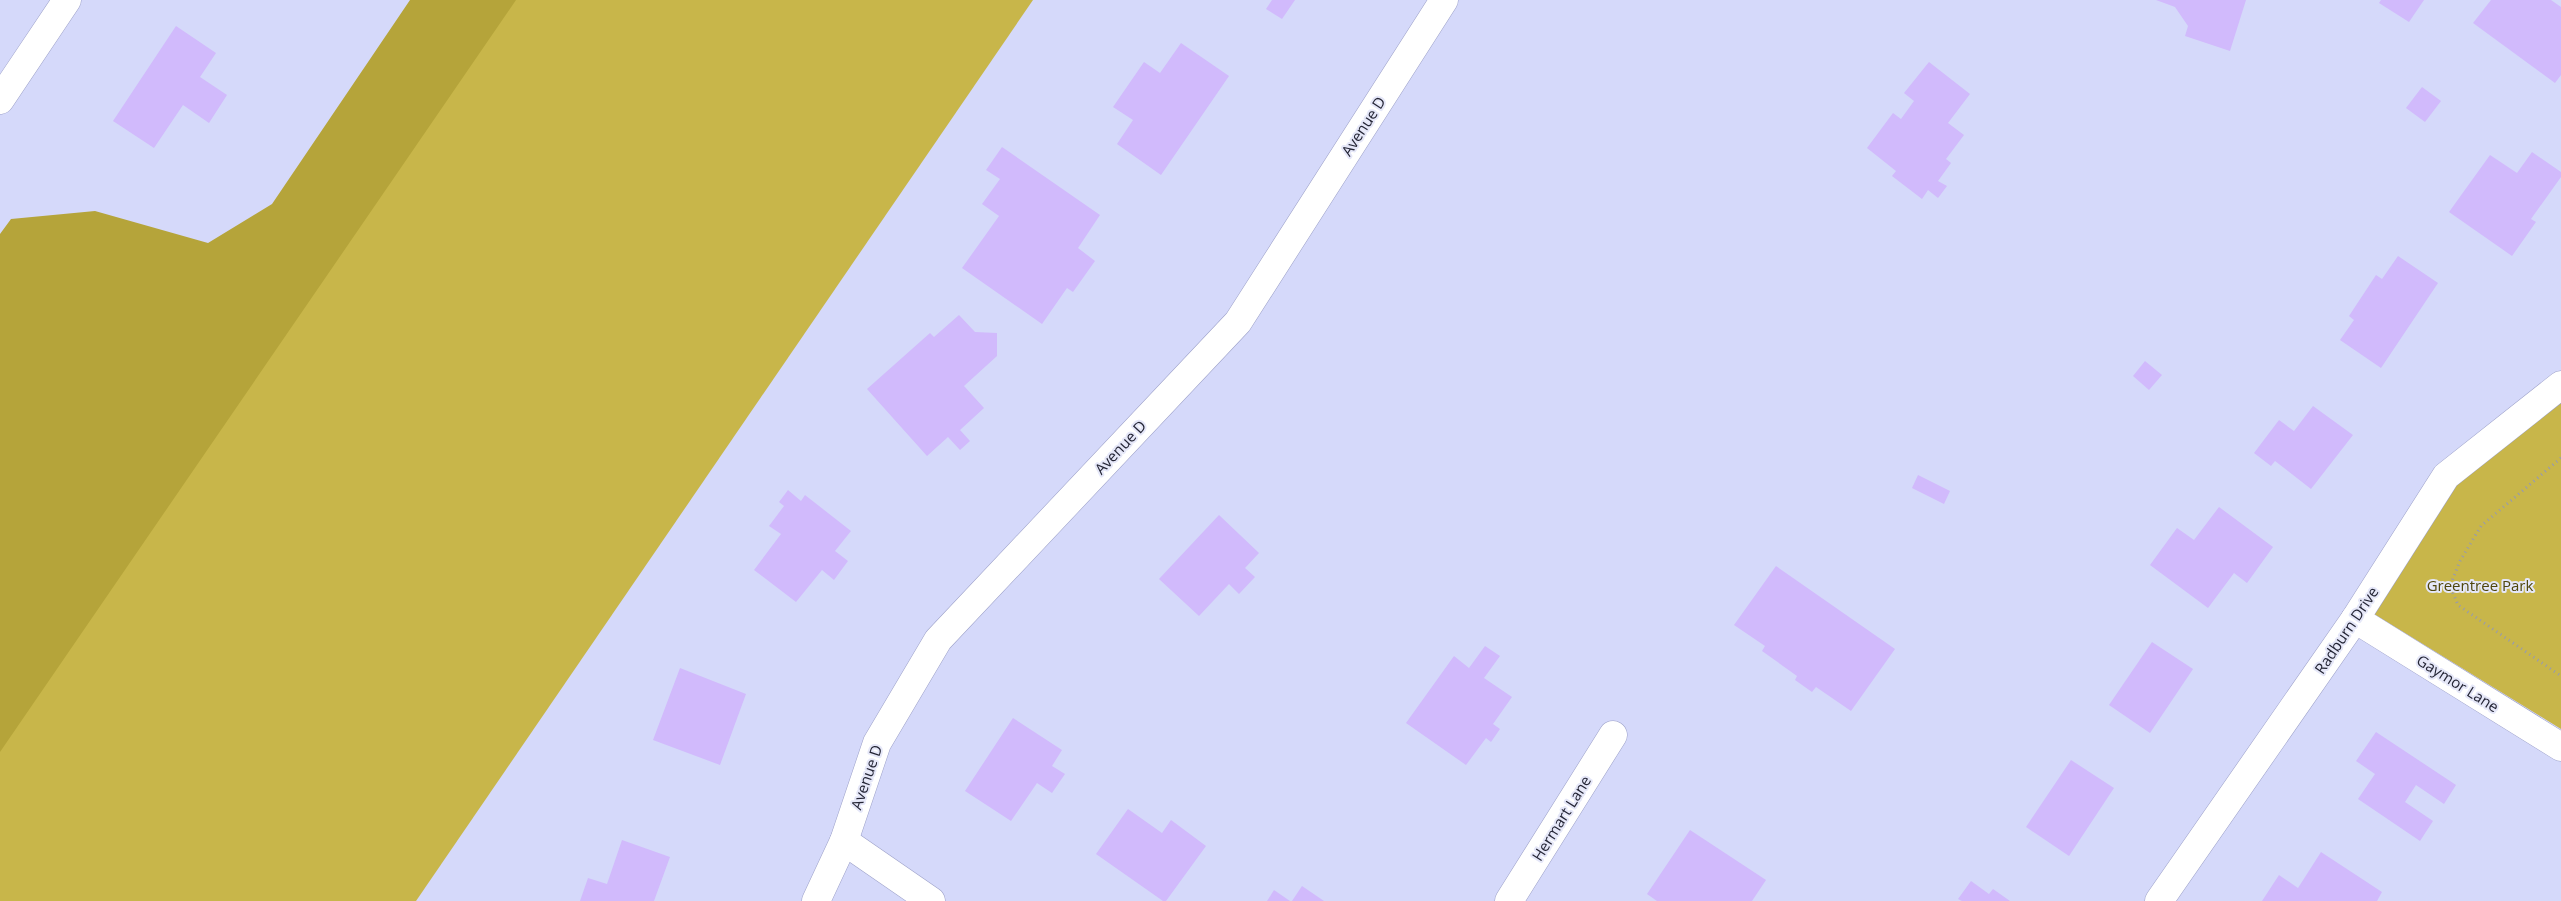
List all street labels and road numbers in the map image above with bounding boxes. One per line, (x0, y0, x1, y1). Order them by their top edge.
street label: Avenue D (1336, 92, 1390, 160)
street label: Avenue D (1090, 416, 1150, 478)
street label: Radburn Drive (2309, 583, 2383, 677)
street label: Gaymor Lane (2413, 650, 2503, 716)
street label: Avenue D (846, 742, 886, 812)
street label: Hermart Lane (1527, 772, 1595, 864)

